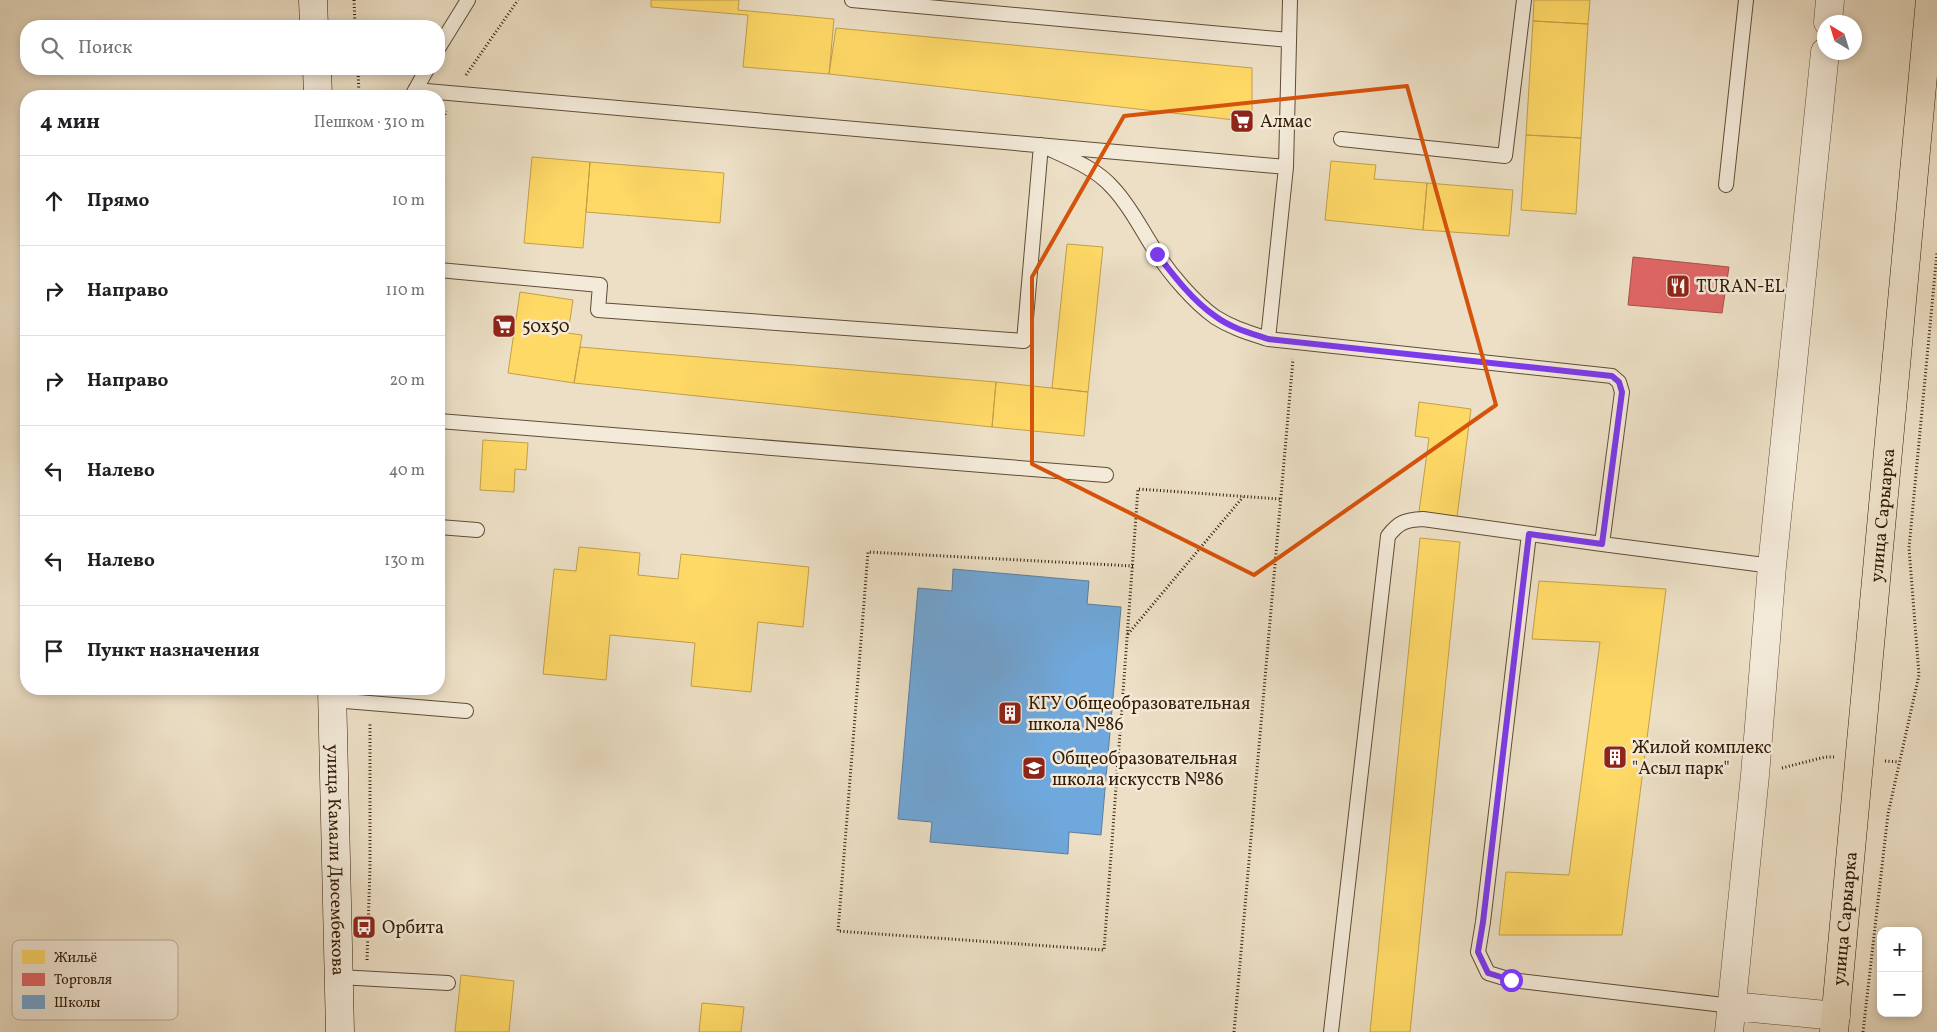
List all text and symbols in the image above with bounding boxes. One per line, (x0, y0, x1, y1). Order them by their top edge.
north arrow (1817, 15, 1862, 60)
search box (20, 20, 445, 75)
icon: search (38, 34, 66, 62)
text: Поиск (78, 35, 132, 61)
text: 4 мин (40, 108, 100, 137)
supermarket icon: Алмас (1229, 108, 1255, 134)
place label: Алмас (1260, 110, 1312, 135)
text: Пешком · 310 m (314, 112, 425, 134)
icon: ahead (40, 187, 68, 215)
text: Прямо (87, 188, 149, 214)
text: 10 m (392, 190, 425, 212)
route end (1146, 243, 1169, 266)
restaurant icon: TURAN-EL (1665, 273, 1691, 299)
place label: TURAN-EL (1696, 275, 1785, 300)
icon: right (40, 277, 68, 305)
text: Направо (87, 278, 169, 304)
text: 110 m (386, 280, 425, 302)
supermarket icon: 50х50 (491, 313, 517, 339)
place label: 50х50 (522, 315, 570, 340)
icon: right (40, 367, 68, 395)
text: Направо (87, 368, 169, 394)
text: 20 m (390, 370, 425, 392)
street label: улица Сарыарка (1865, 447, 1902, 583)
icon: left (40, 457, 68, 485)
text: Налево (87, 458, 155, 484)
text: 40 m (389, 460, 425, 482)
icon: left (40, 547, 68, 575)
text: Налево (87, 548, 155, 574)
text: 130 m (384, 550, 425, 572)
icon: arrive (40, 637, 68, 665)
text: Пункт назначения (87, 638, 260, 664)
place label: КГУ Общеобразовательная школа №86 (1028, 692, 1250, 738)
building icon: КГУ Общеобразовательная школа №86 (997, 700, 1023, 726)
place label: Жилой комплекс "Асыл парк" (1632, 736, 1772, 782)
street label: улица Камали Дюсембекова (319, 744, 350, 976)
building icon: Жилой комплекс "Асыл парк" (1602, 744, 1628, 770)
place label: Общеобразовательная школа искусств №86 (1052, 747, 1237, 793)
school or university icon: Общеобразовательная школа искусств №86 (1021, 755, 1047, 781)
street label: улица Сарыарка (1827, 851, 1865, 987)
bus stop icon: Орбита (351, 914, 377, 940)
place label: Орбита (382, 916, 444, 941)
map controls (1877, 927, 1922, 1017)
button: + (1877, 927, 1922, 972)
legend (12, 940, 178, 1020)
text: Жильё (54, 949, 98, 968)
route start (1500, 969, 1523, 992)
text: Торговля (54, 971, 112, 990)
button: − (1877, 972, 1922, 1017)
text: Школы (54, 994, 100, 1013)

